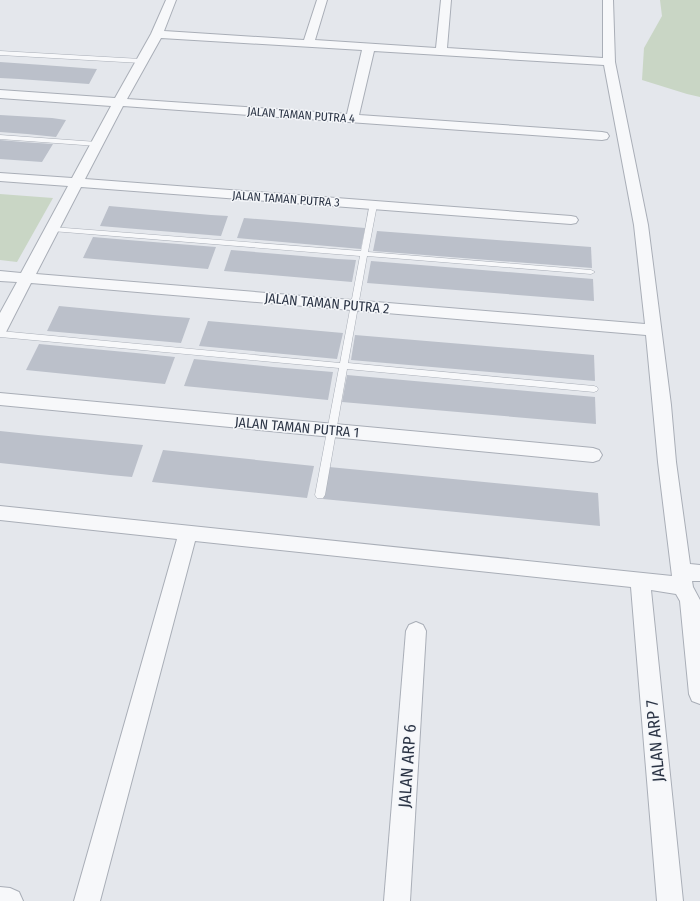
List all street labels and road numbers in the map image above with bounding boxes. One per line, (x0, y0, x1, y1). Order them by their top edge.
street label: JALAN TAMAN PUTRA 4 (247, 104, 356, 126)
street label: JALAN TAMAN PUTRA 3 (232, 188, 340, 210)
street label: JALAN TAMAN PUTRA 2 (264, 290, 390, 317)
street label: JALAN TAMAN PUTRA 1 (234, 414, 360, 441)
street label: JALAN ARP 7 (641, 699, 670, 783)
street label: JALAN ARP 6 (394, 723, 421, 809)

